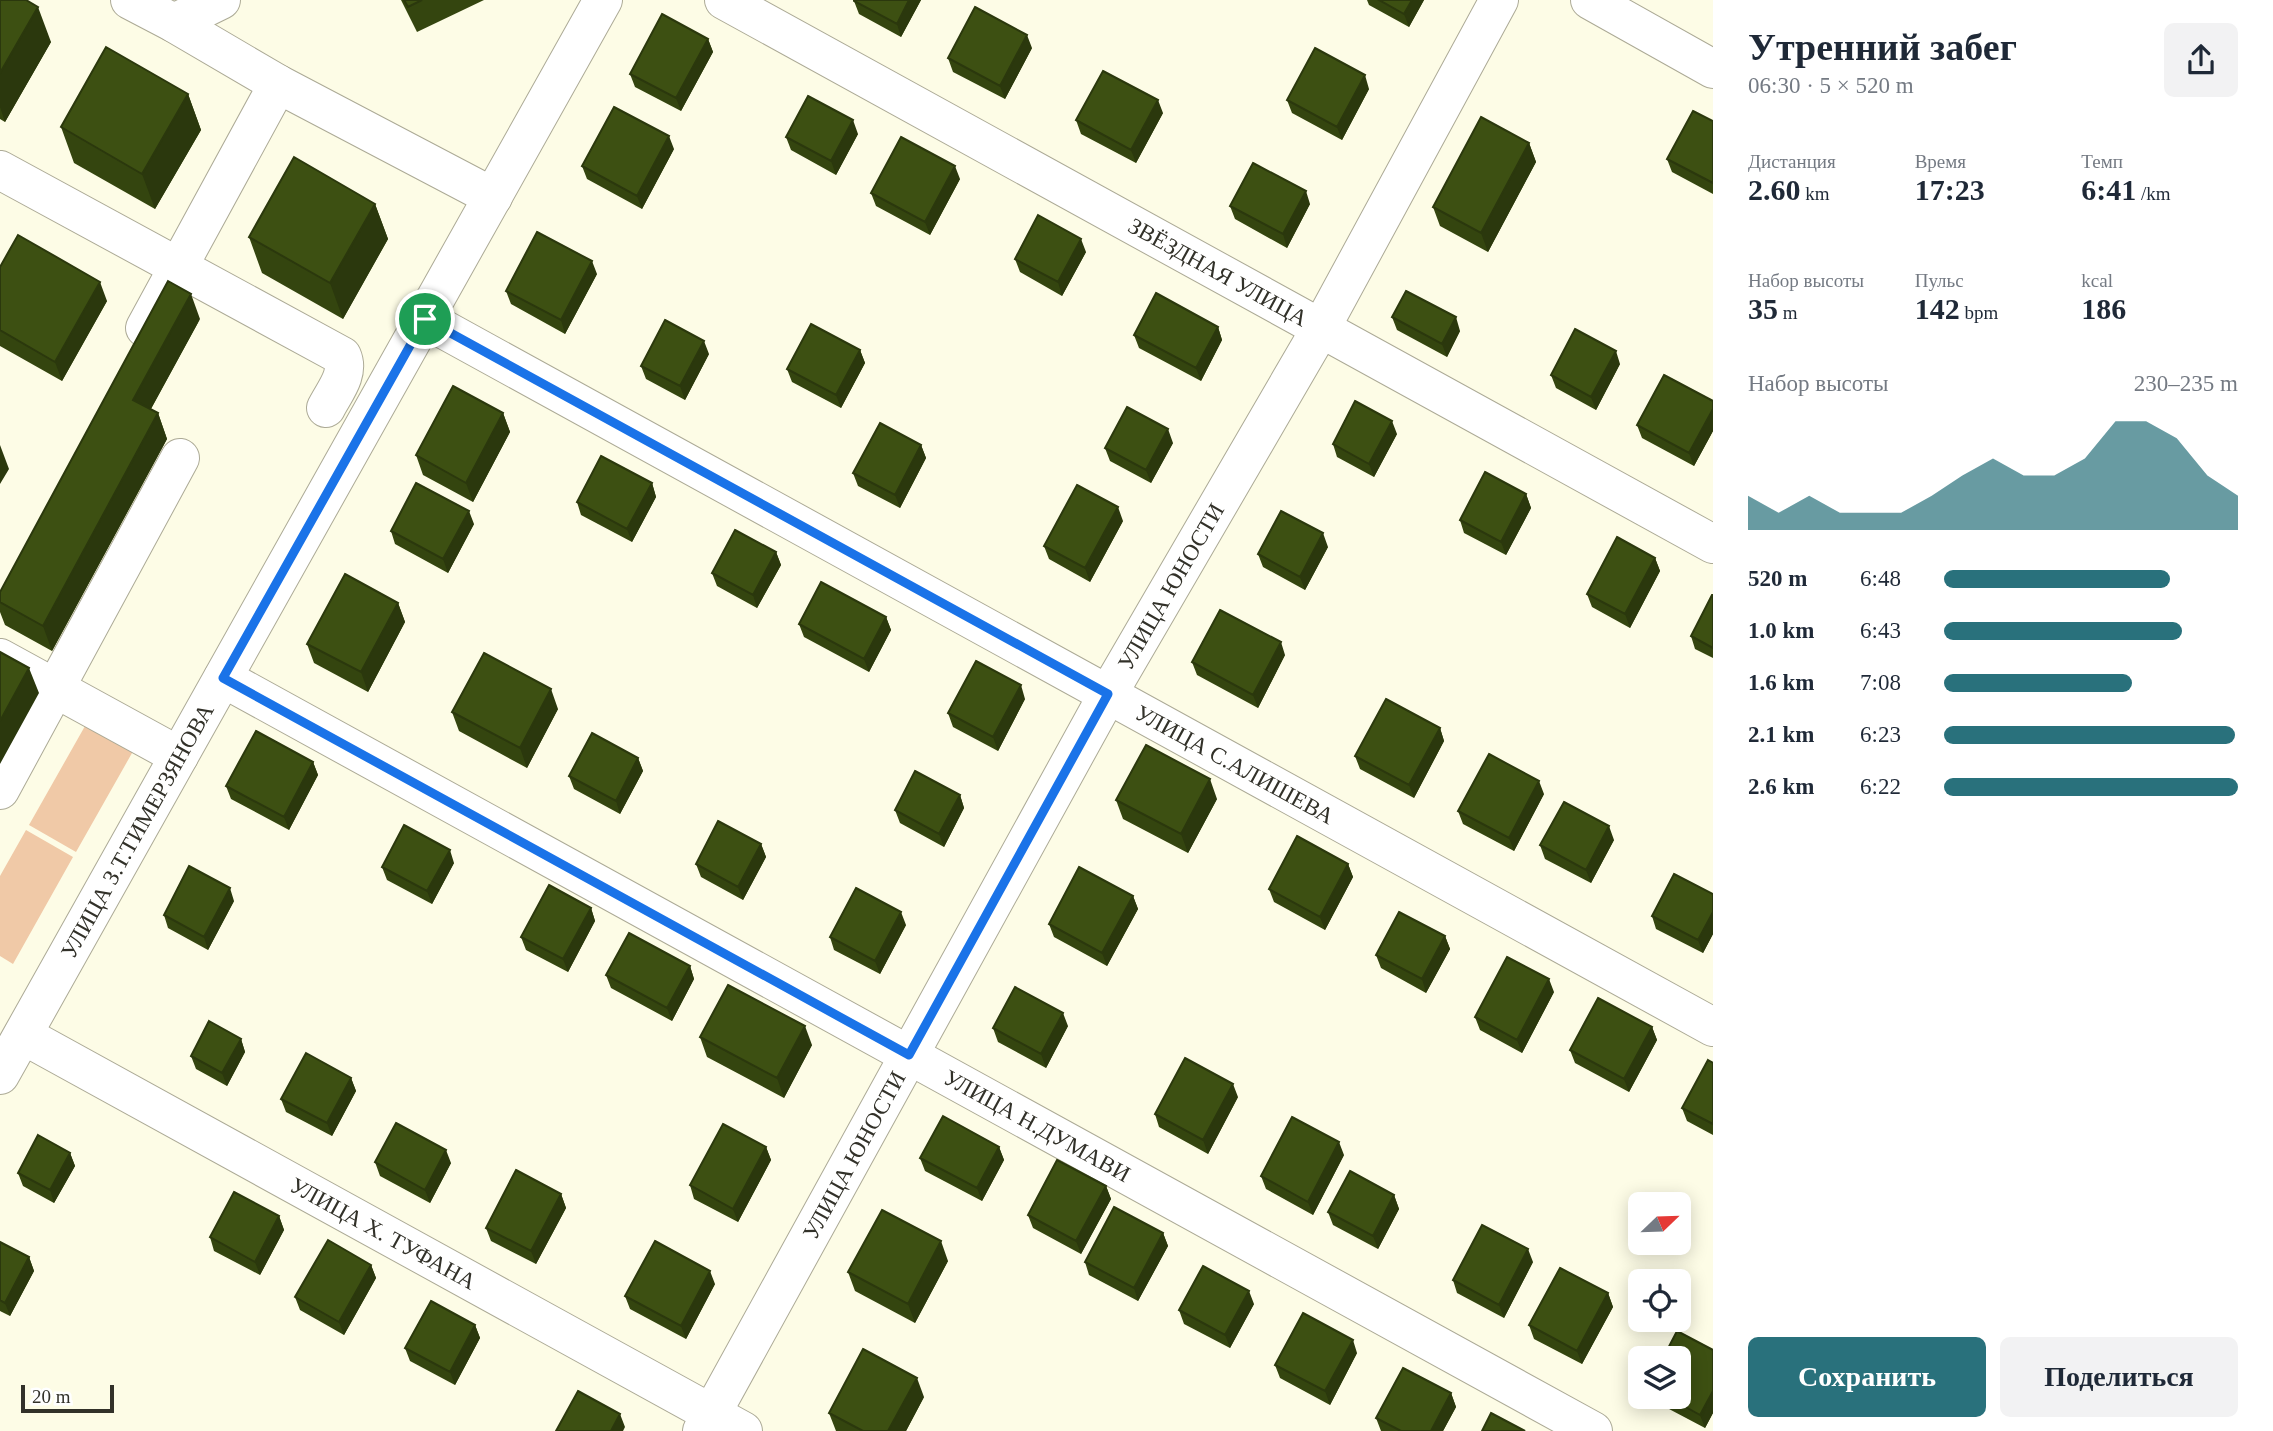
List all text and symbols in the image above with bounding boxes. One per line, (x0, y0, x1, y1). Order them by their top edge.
button: share (2164, 23, 2238, 97)
text: Утренний забег (1748, 26, 2017, 68)
text: 06:30 · 5 × 520 m (1748, 73, 1914, 98)
text: Дистанция (1748, 151, 1836, 172)
text: Время (1915, 151, 1966, 172)
text: Темп (2081, 151, 2123, 172)
text: 2.60 (1748, 173, 1801, 206)
text: 17:23 (1915, 173, 1985, 206)
text: 6:41 (2081, 173, 2136, 206)
text: km (1801, 183, 1830, 204)
text: /km (2136, 183, 2171, 204)
street label: ЗВЁЗДНАЯ УЛИЦА (1124, 213, 1312, 331)
text: Набор высоты (1748, 270, 1864, 291)
text: Пульс (1915, 270, 1964, 291)
text: kcal (2081, 270, 2113, 291)
pin (395, 289, 455, 349)
text: 35 (1748, 292, 1778, 325)
text: 142 (1915, 292, 1960, 325)
text: 186 (2081, 292, 2126, 325)
icon: arrive (406, 300, 444, 338)
text: m (1778, 302, 1798, 323)
text: bpm (1960, 302, 1998, 323)
text: Набор высоты (1748, 371, 1889, 396)
text: 230–235 m (2134, 371, 2238, 396)
street label: УЛИЦА ЮНОСТИ (1113, 499, 1229, 674)
text: 520 m (1748, 566, 1807, 591)
text: 6:48 (1860, 566, 1901, 591)
text: 1.0 km (1748, 618, 1814, 643)
text: 6:43 (1860, 618, 1901, 643)
text: 1.6 km (1748, 670, 1814, 695)
text: 7:08 (1860, 670, 1901, 695)
street label: УЛИЦА З.Т.ТИМЕРЗЯНОВА (56, 699, 218, 962)
street label: УЛИЦА С.АЛИШЕВА (1131, 700, 1339, 829)
text: 2.1 km (1748, 722, 1814, 747)
text: 6:23 (1860, 722, 1901, 747)
text: 2.6 km (1748, 774, 1814, 799)
text: 6:22 (1860, 774, 1901, 799)
street label: УЛИЦА Н.ДУМАВИ (940, 1064, 1135, 1187)
street label: УЛИЦА ЮНОСТИ (798, 1067, 910, 1244)
street label: УЛИЦА Х. ТУФАНА (286, 1172, 481, 1294)
north arrow (1628, 1192, 1690, 1255)
map controls (1628, 1192, 1691, 1409)
button: locate (1628, 1269, 1691, 1332)
button: Сохранить (1748, 1337, 1986, 1417)
button: Поделиться (2000, 1337, 2238, 1417)
button: layers (1628, 1346, 1691, 1409)
scale bar (21, 1382, 114, 1414)
text: 20 m (32, 1386, 71, 1407)

